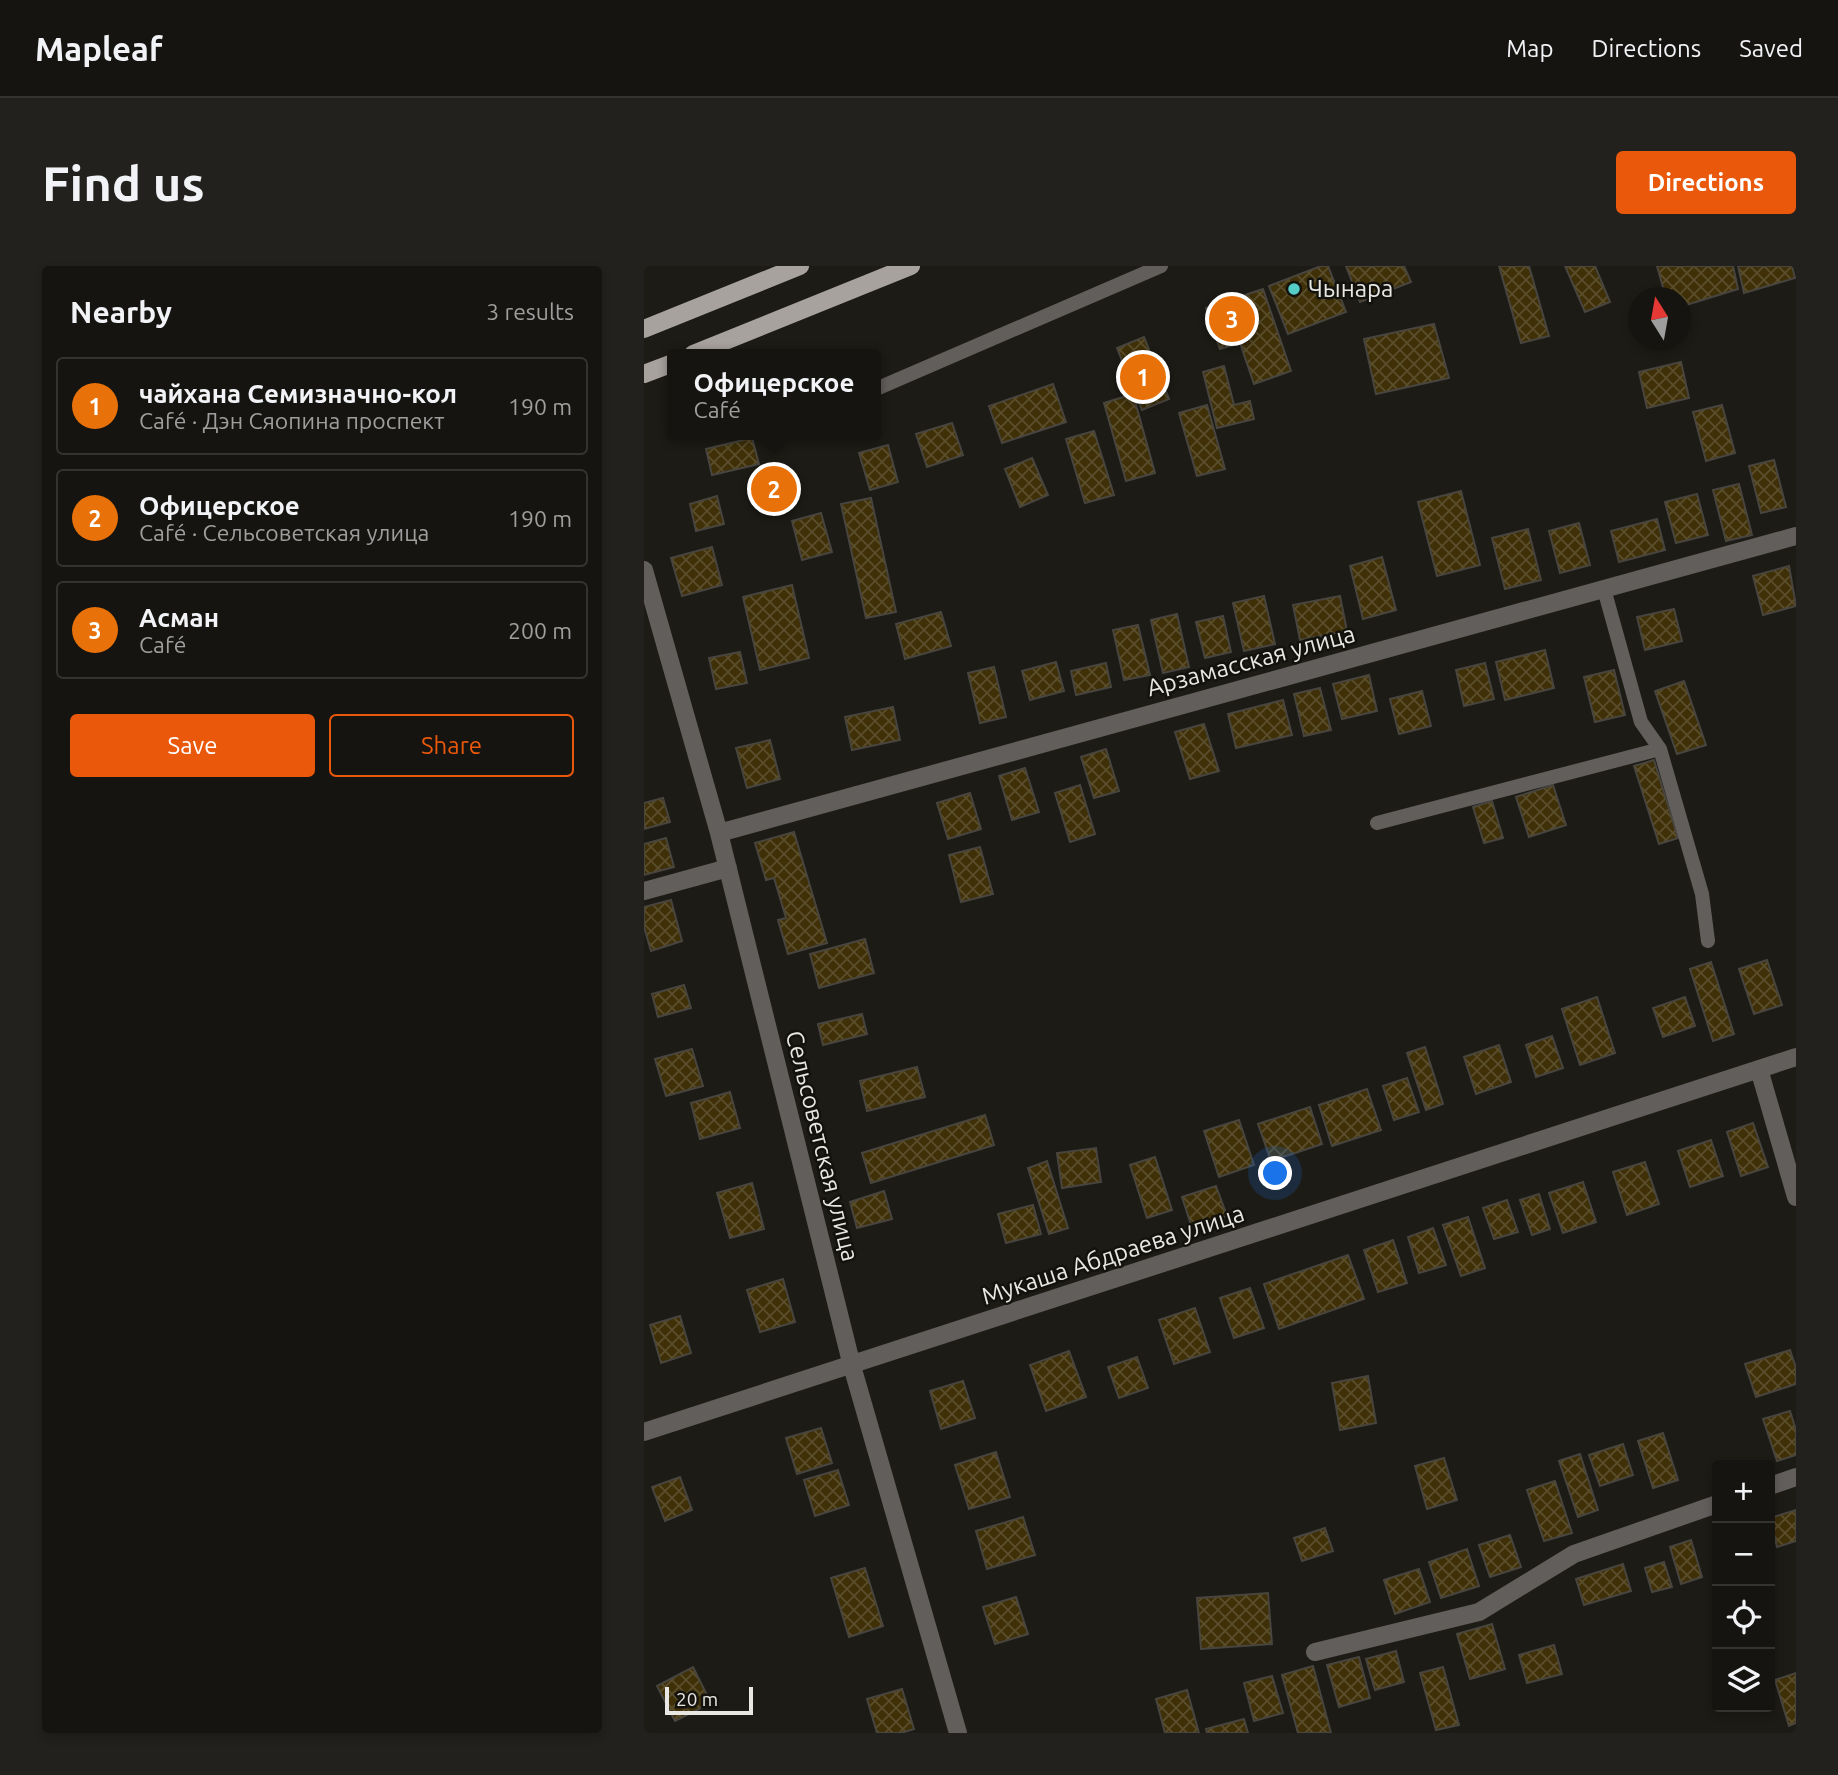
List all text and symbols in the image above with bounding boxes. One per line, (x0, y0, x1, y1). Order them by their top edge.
text: Mapleaf (35, 30, 163, 67)
text: Map (1506, 35, 1553, 62)
text: Directions (1591, 35, 1701, 62)
text: Saved (1739, 35, 1803, 62)
button: Directions (1616, 151, 1796, 214)
text: Find us (42, 155, 205, 210)
place label: Чынара (1308, 275, 1393, 302)
marker: Чынара (1286, 281, 1302, 297)
north arrow (1628, 287, 1691, 350)
pin: 3 (1209, 293, 1255, 345)
text: Nearby (70, 295, 172, 329)
text: 3 results (486, 299, 574, 324)
popup (667, 349, 881, 440)
pin: 1 (1120, 351, 1166, 403)
text: Офицерское (694, 368, 854, 397)
text: чайхана Семизначно-кол (139, 379, 457, 408)
text: 1 (89, 394, 101, 419)
text: 190 m (508, 394, 572, 419)
text: Café (694, 397, 741, 422)
text: Café · Дэн Сяопина проспект (139, 408, 444, 433)
pin: 2 (751, 463, 797, 515)
text: Офицерское (139, 491, 300, 520)
text: 2 (89, 506, 101, 531)
text: 190 m (508, 506, 572, 531)
text: Café · Сельсоветская улица (139, 520, 429, 545)
text: Асман (139, 603, 219, 632)
text: 3 (89, 618, 101, 643)
text: 200 m (508, 618, 572, 643)
street label: Арзамасская улица (1144, 620, 1358, 701)
text: Café (139, 632, 186, 657)
button: Save (70, 714, 315, 777)
button: Share (329, 714, 574, 777)
street label: Сельсоветская улица (781, 1028, 864, 1264)
your location (1258, 1156, 1292, 1190)
street label: Мукаша Абдраева улица (978, 1199, 1248, 1310)
map controls (1712, 1460, 1775, 1712)
button: + (1712, 1460, 1775, 1523)
button: − (1712, 1523, 1775, 1586)
button: locate (1712, 1586, 1775, 1649)
button: layers (1712, 1649, 1775, 1712)
scale bar (665, 1684, 752, 1716)
text: 20 m (676, 1688, 718, 1710)

